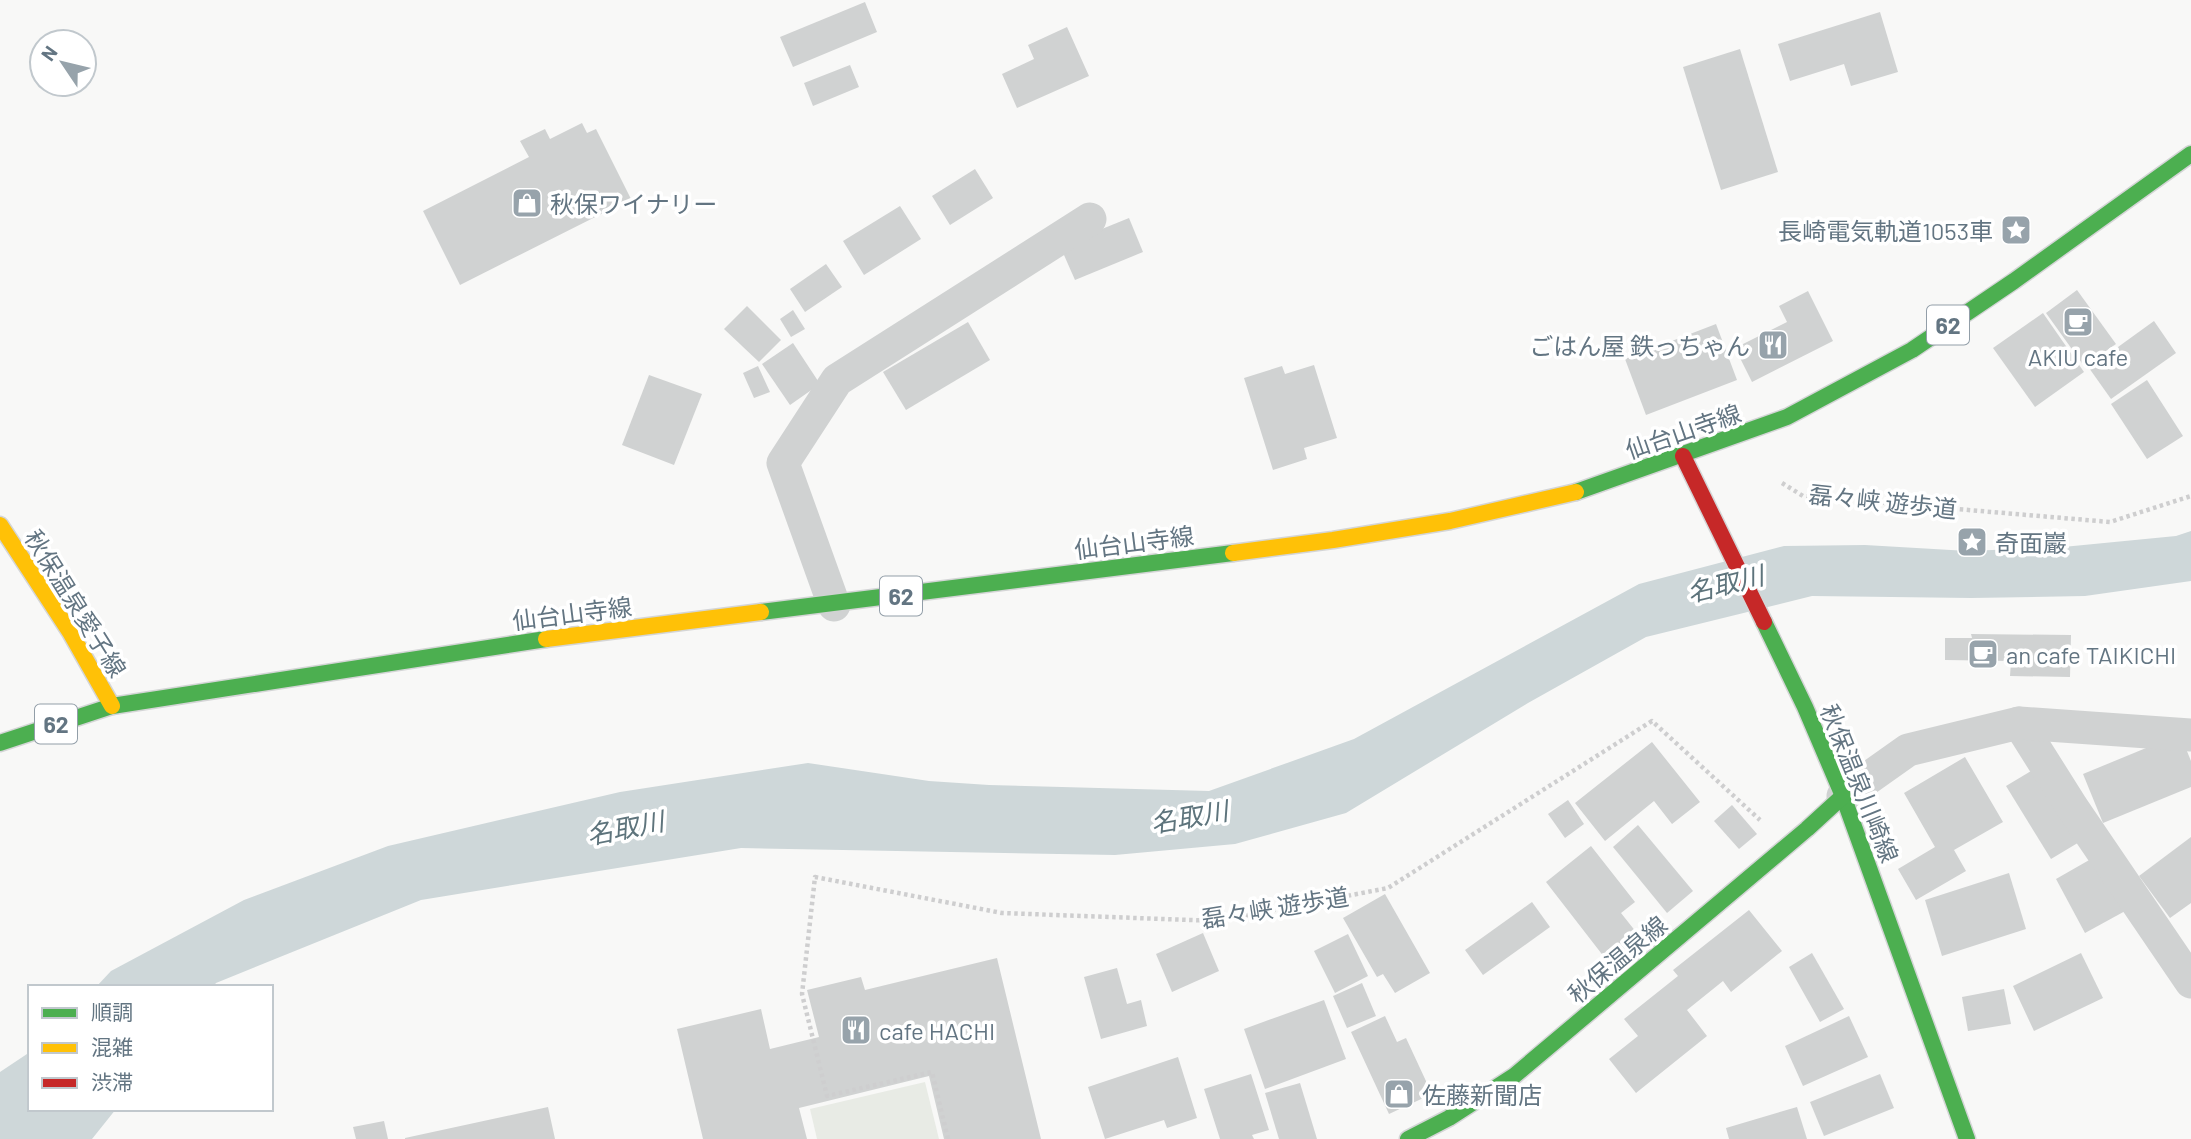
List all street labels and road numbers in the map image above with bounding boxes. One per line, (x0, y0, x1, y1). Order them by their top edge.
road number: 62 (1927, 306, 1969, 344)
street label: 仙台山寺線 (1622, 398, 1744, 464)
street label: 磊々峡 遊歩道 (1807, 479, 1959, 523)
street label: 仙台山寺線 (1073, 520, 1195, 564)
street label: 秋保温泉愛子線 (19, 524, 133, 682)
road number: 62 (880, 576, 922, 616)
street label: 仙台山寺線 (511, 591, 633, 635)
street label: 秋保温泉川崎線 (1815, 700, 1905, 866)
road number: 62 (35, 704, 77, 744)
street label: 磊々峡 遊歩道 (1199, 881, 1351, 933)
street label: 秋保温泉線 (1562, 909, 1672, 1009)

